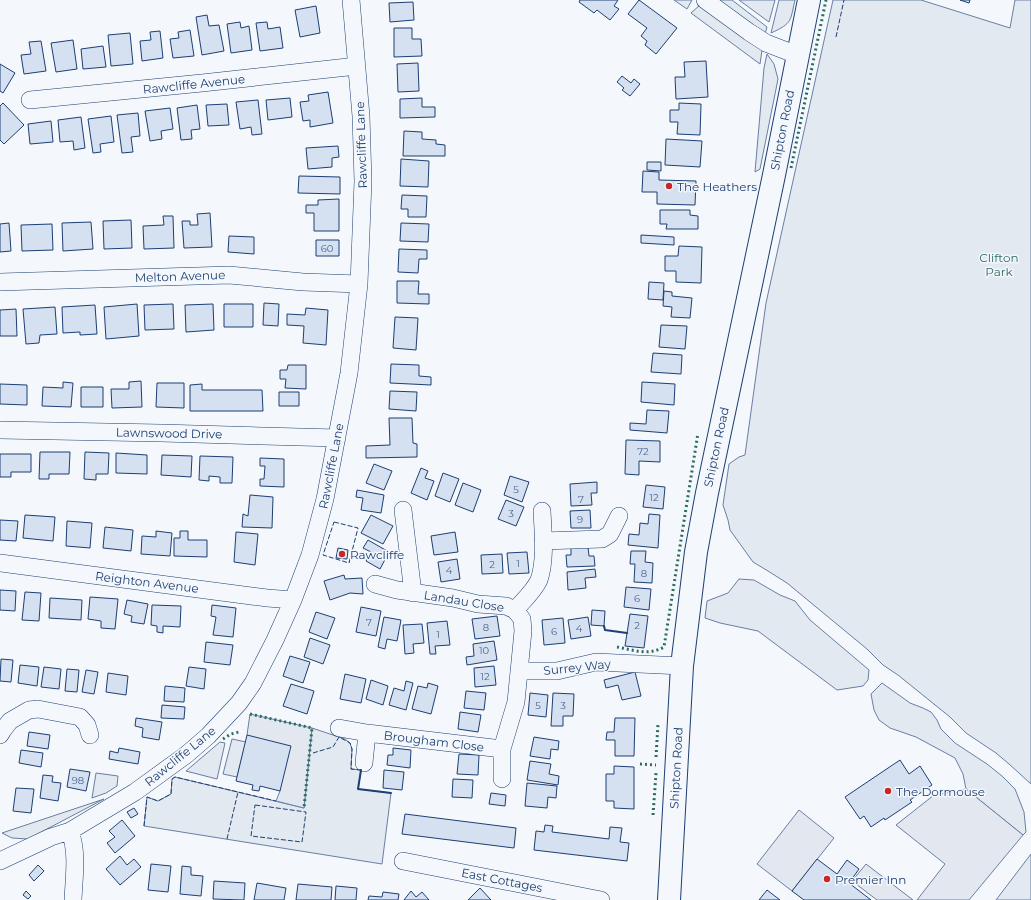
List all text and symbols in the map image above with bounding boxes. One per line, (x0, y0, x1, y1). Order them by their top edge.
street label: Rawcliffe Avenue (142, 71, 246, 97)
street label: Shipton Road (767, 88, 797, 172)
street label: Rawcliffe Lane (352, 101, 370, 189)
place label: The Heathers (677, 179, 757, 194)
marker: The Heathers (664, 181, 674, 191)
house number: 60 (321, 242, 334, 255)
park label: Clifton Park (979, 250, 1019, 279)
street label: Melton Avenue (134, 267, 226, 285)
street label: Shipton Road (700, 405, 732, 489)
street label: Rawcliffe Lane (315, 422, 347, 510)
street label: Lawnswood Drive (116, 425, 222, 441)
house number: 72 (637, 445, 649, 458)
house number: 5 (513, 483, 519, 496)
house number: 12 (649, 491, 659, 504)
house number: 7 (578, 493, 584, 506)
house number: 3 (508, 507, 514, 520)
house number: 9 (577, 513, 583, 526)
place label: Rawcliffe (350, 547, 404, 562)
marker: Rawcliffe (337, 549, 347, 559)
house number: 1 (516, 557, 520, 570)
house number: 2 (489, 558, 495, 571)
house number: 4 (446, 564, 453, 577)
house number: 8 (641, 567, 647, 580)
street label: Reighton Avenue (94, 568, 200, 596)
street label: Landau Close (423, 587, 505, 615)
house number: 6 (634, 592, 640, 605)
house number: 7 (366, 616, 372, 629)
house number: 2 (634, 619, 640, 632)
house number: 8 (483, 621, 489, 634)
house number: 4 (576, 622, 583, 635)
house number: 6 (551, 625, 557, 638)
house number: 1 (436, 628, 440, 641)
house number: 10 (479, 644, 489, 657)
street label: Surrey Way (543, 656, 612, 678)
house number: 12 (480, 670, 490, 683)
house number: 5 (535, 699, 541, 712)
house number: 3 (560, 699, 566, 712)
street label: Rawcliffe Lane (141, 723, 219, 789)
street label: Brougham Close (383, 727, 485, 755)
street label: Shipton Road (666, 727, 686, 809)
house number: 98 (72, 774, 84, 787)
place label: The Dormouse (896, 784, 985, 799)
marker: The Dormouse (883, 786, 893, 796)
street label: East Cottages (460, 865, 544, 895)
place label: Premier Inn (835, 872, 906, 887)
marker: Premier Inn (822, 874, 832, 884)

